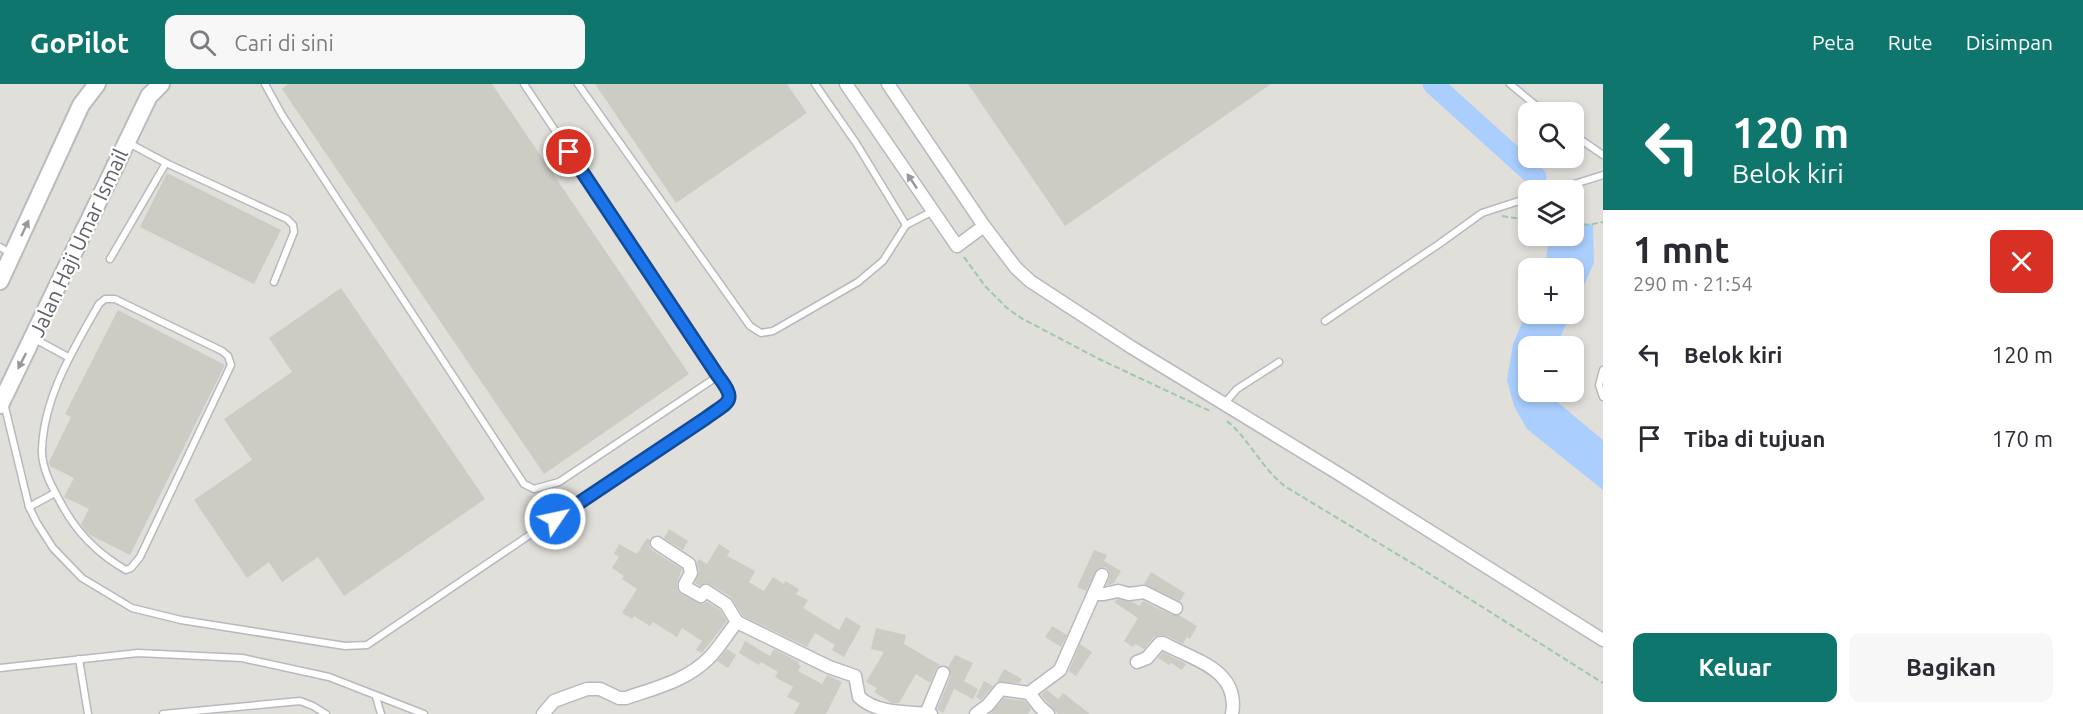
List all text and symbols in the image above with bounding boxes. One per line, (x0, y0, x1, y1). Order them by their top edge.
search box (165, 15, 585, 69)
icon: search (186, 26, 219, 59)
text: GoPilot (30, 27, 129, 58)
text: Cari di sini (234, 30, 334, 55)
text: Peta (1812, 30, 1855, 54)
text: Rute (1888, 30, 1933, 54)
text: Disimpan (1966, 30, 2053, 54)
map controls (1518, 102, 1584, 402)
button: search (1518, 102, 1584, 168)
icon: left (1633, 108, 1711, 186)
text: 120 m (1732, 109, 1849, 156)
pin (543, 126, 594, 177)
icon: arrive (552, 135, 585, 168)
street label: Jalan Haji Umar Ismail (24, 145, 132, 340)
text: Belok kiri (1732, 158, 1844, 188)
one-way arrow (906, 173, 918, 189)
button: layers (1518, 180, 1584, 246)
one-way arrow (20, 219, 29, 236)
text: 1 mnt (1633, 229, 1729, 270)
button: close (1990, 230, 2053, 293)
button: + (1518, 258, 1584, 324)
text: 290 m · 21:54 (1633, 272, 1753, 295)
button: − (1518, 336, 1584, 402)
icon: left (1633, 338, 1666, 371)
text: Belok kiri (1684, 342, 1782, 367)
text: 120 m (1992, 342, 2053, 367)
one-way arrow (17, 353, 27, 370)
icon: arrive (1633, 422, 1666, 455)
text: Tiba di tujuan (1684, 426, 1825, 451)
text: 170 m (1992, 426, 2053, 451)
position arrow (523, 487, 587, 551)
button: Keluar (1633, 633, 1837, 702)
button: Bagikan (1849, 633, 2053, 702)

